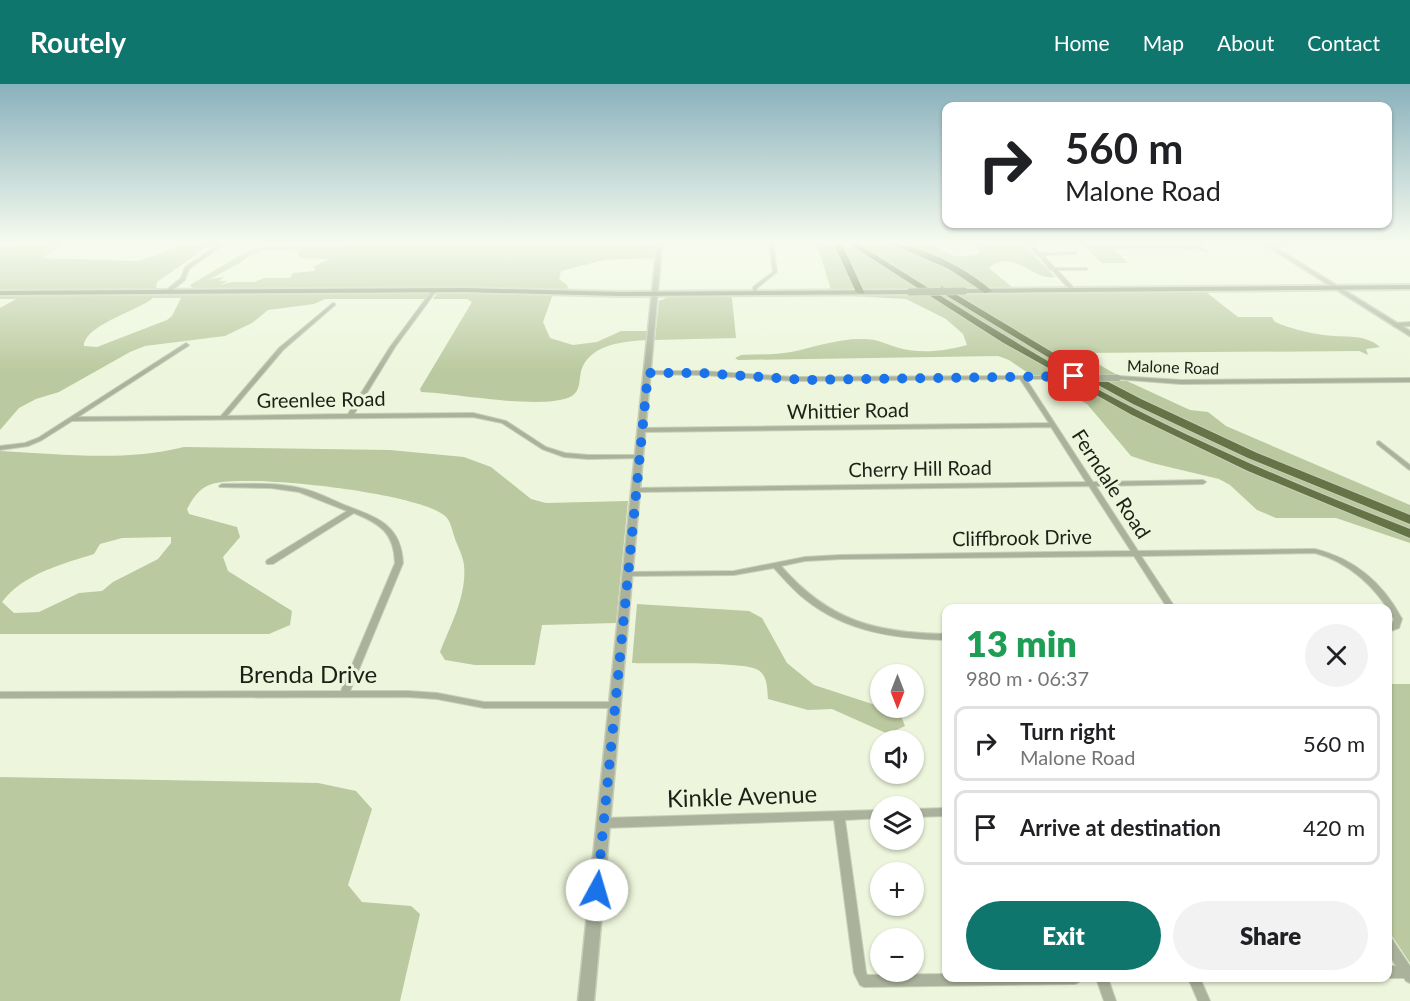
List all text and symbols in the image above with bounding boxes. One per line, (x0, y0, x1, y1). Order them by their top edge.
text: Routely (30, 25, 126, 59)
text: Home (1054, 30, 1110, 55)
text: Map (1143, 30, 1184, 55)
text: About (1217, 30, 1274, 55)
text: Contact (1307, 30, 1380, 55)
text: 560 m (1065, 123, 1183, 173)
icon: right (966, 126, 1044, 204)
text: Malone Road (1065, 174, 1221, 207)
pin (1048, 350, 1099, 401)
street label: Malone Road (1127, 355, 1220, 378)
icon: arrive (1057, 359, 1090, 392)
street label: Greenlee Road (256, 386, 386, 412)
street label: Whittier Road (787, 397, 909, 423)
street label: Ferndale Road (1068, 424, 1156, 543)
street label: Cherry Hill Road (848, 455, 992, 481)
street label: Cliffbrook Drive (952, 524, 1092, 550)
text: 13 min (966, 621, 1077, 665)
button: close (1305, 624, 1368, 687)
street label: Brenda Drive (239, 659, 377, 688)
north arrow (870, 664, 924, 718)
map controls (870, 664, 924, 982)
text: 980 m · 06:37 (966, 666, 1089, 690)
text: Turn right (1020, 718, 1115, 745)
icon: right (969, 727, 1002, 760)
button: sound (870, 730, 924, 784)
text: 560 m (1303, 730, 1365, 757)
text: Malone Road (1020, 745, 1135, 769)
street label: Kinkle Avenue (666, 778, 818, 813)
button: layers (870, 796, 924, 850)
icon: arrive (969, 811, 1002, 844)
text: Arrive at destination (1020, 814, 1221, 841)
text: 420 m (1303, 814, 1365, 841)
position arrow (565, 858, 629, 922)
button: + (870, 862, 924, 916)
button: Exit (966, 901, 1161, 970)
button: Share (1173, 901, 1368, 970)
button: − (870, 928, 924, 982)

